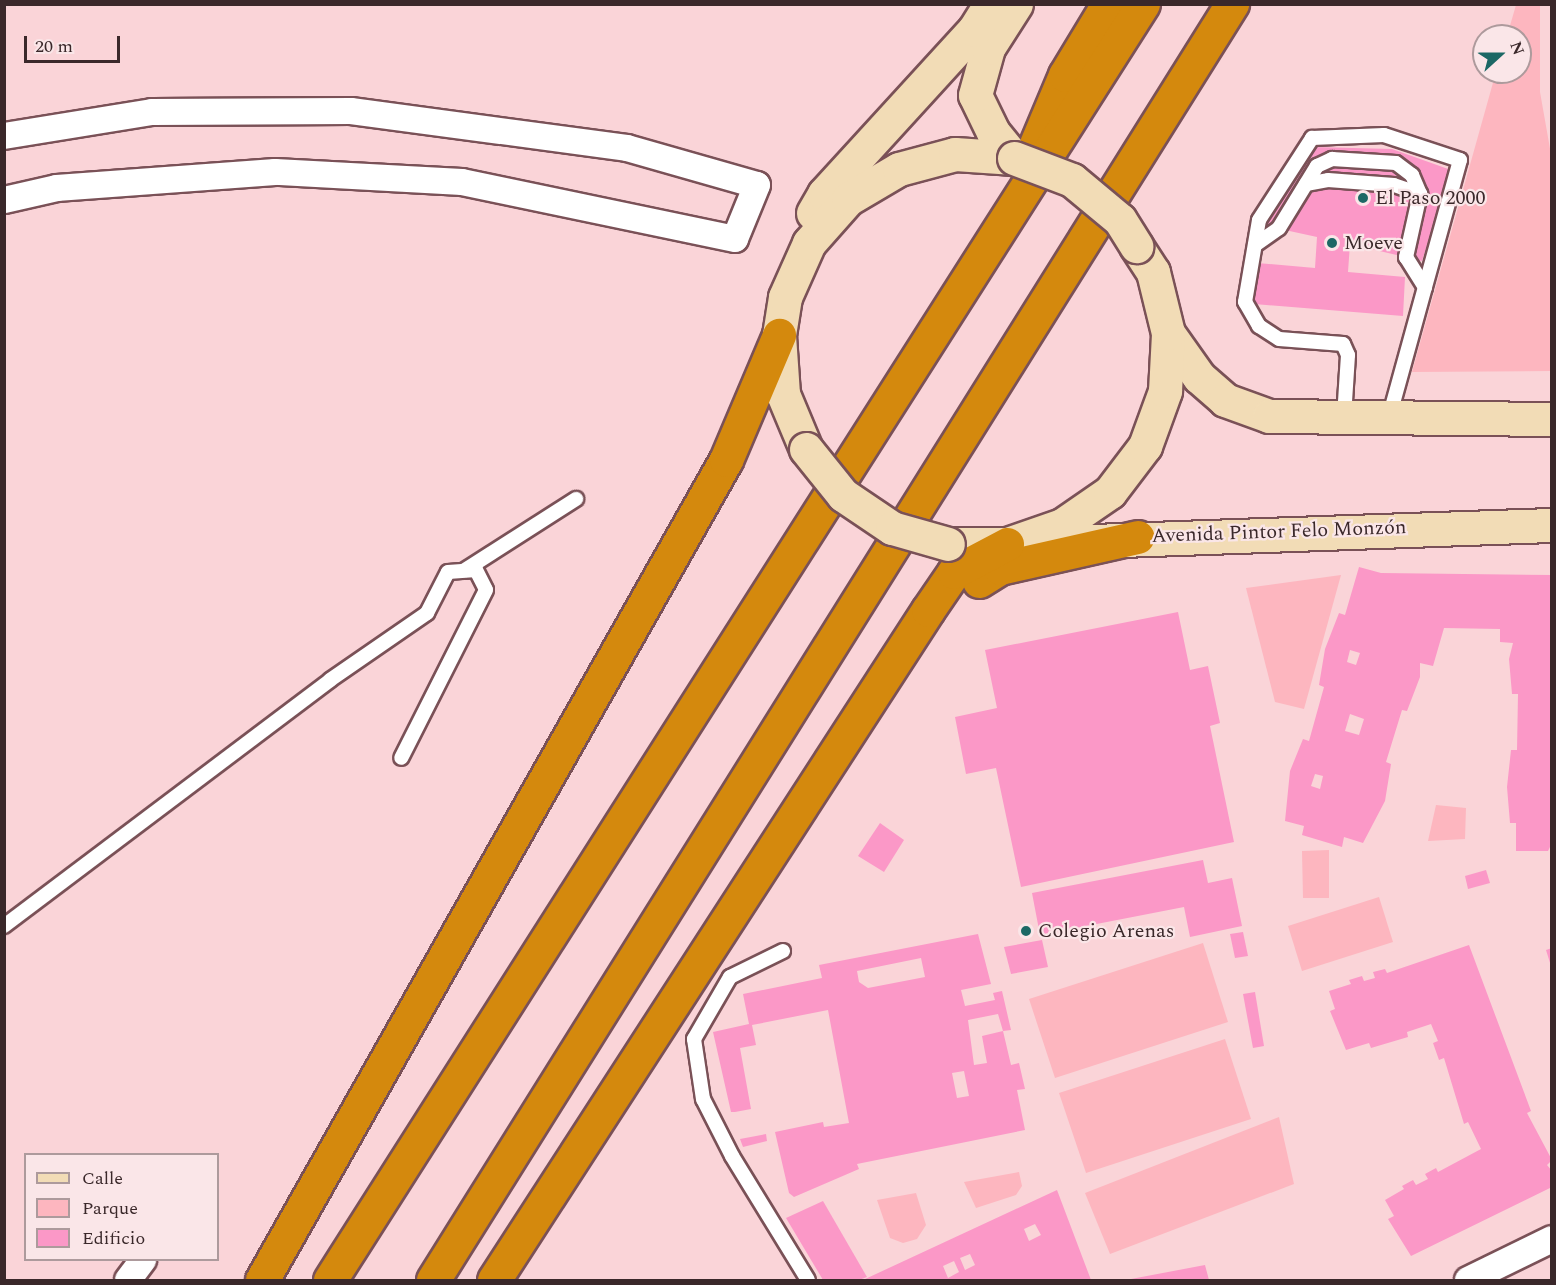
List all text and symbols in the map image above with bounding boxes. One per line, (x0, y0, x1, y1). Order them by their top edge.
scale bar (27, 24, 123, 62)
north arrow (1472, 24, 1532, 84)
text: 20 m (35, 33, 73, 60)
text: N (1503, 38, 1530, 59)
place label: El Paso 2000 (1375, 186, 1485, 210)
marker: El Paso 2000 (1356, 191, 1370, 205)
place label: Moeve (1344, 231, 1403, 255)
marker: Moeve (1325, 236, 1339, 250)
street label: Avenida Pintor Felo Monzón (1151, 516, 1407, 548)
place label: Colegio Arenas (1038, 919, 1174, 943)
marker: Colegio Arenas (1019, 924, 1033, 938)
legend (24, 1153, 219, 1261)
text: Calle (82, 1165, 123, 1192)
text: Parque (82, 1195, 138, 1222)
text: Edificio (82, 1225, 145, 1252)

